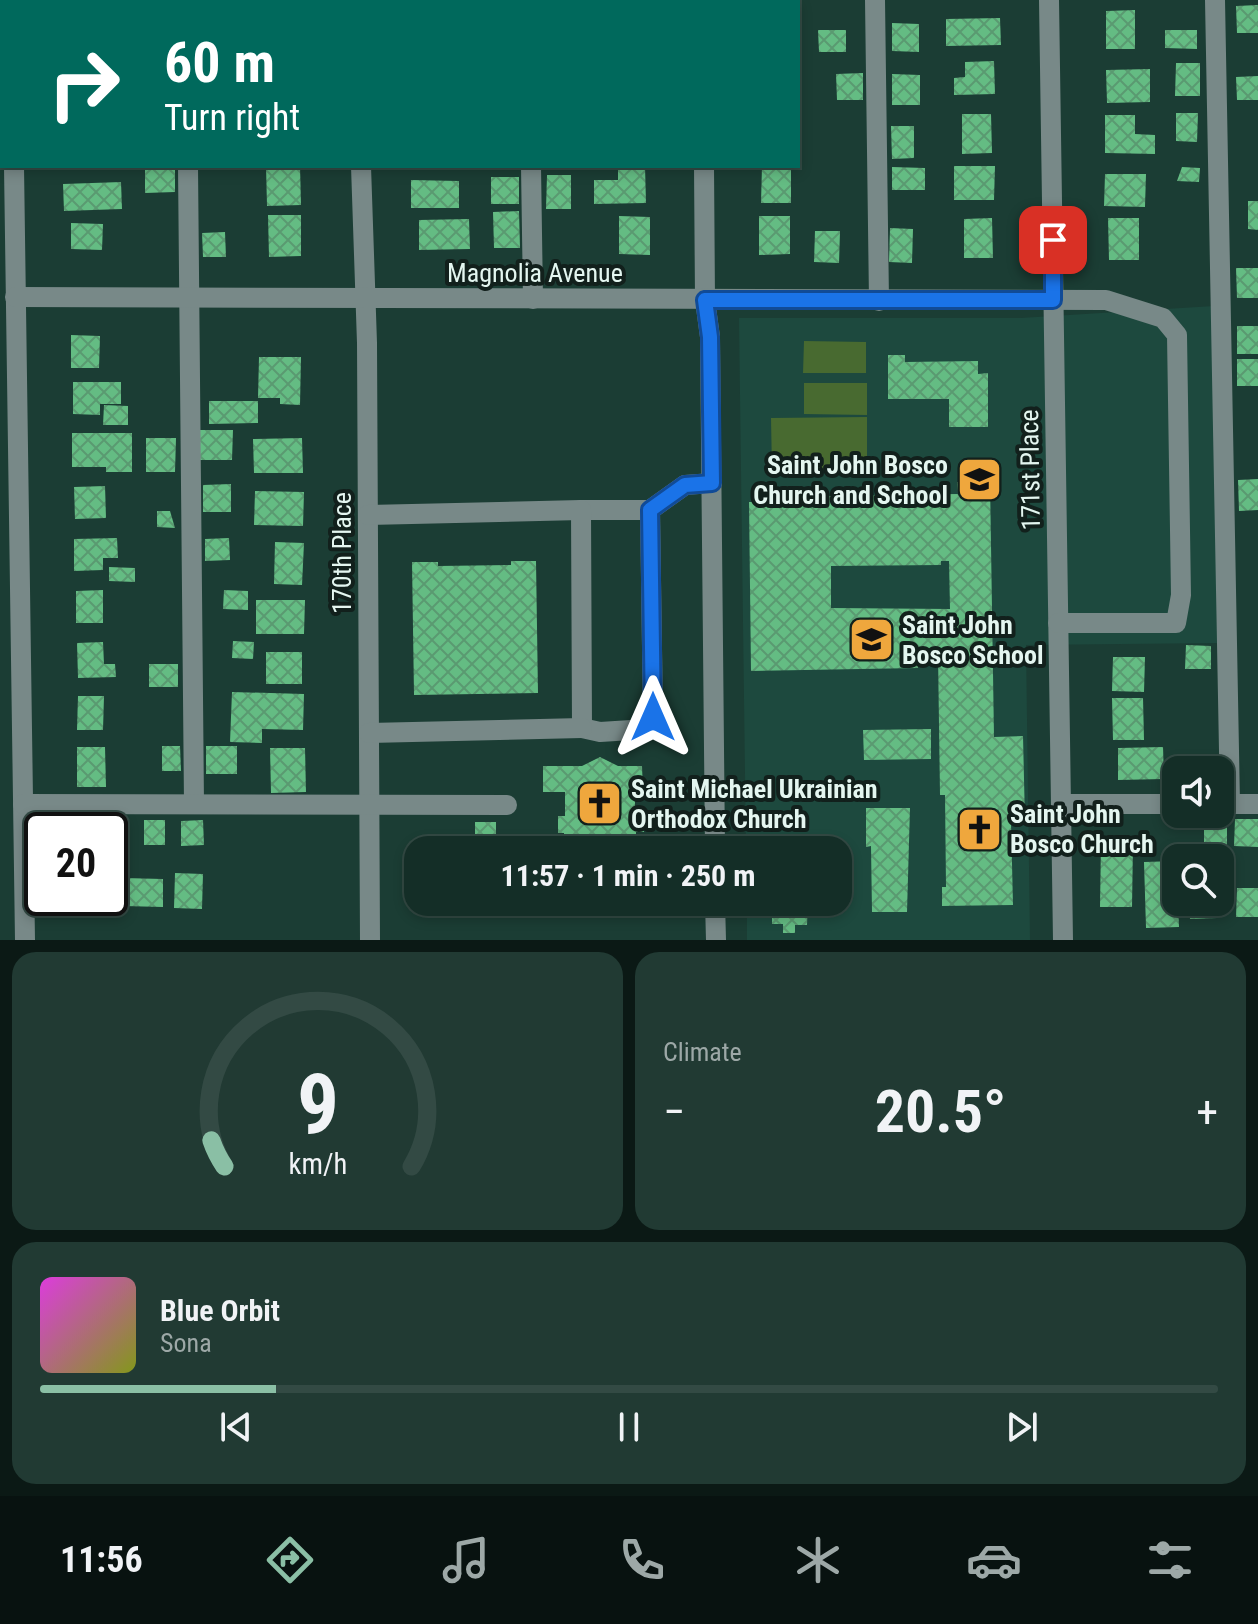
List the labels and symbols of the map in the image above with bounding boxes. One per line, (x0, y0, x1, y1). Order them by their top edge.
pin (1019, 206, 1087, 274)
street label: Magnolia Avenue (447, 258, 623, 288)
street label: 171st Place (1014, 409, 1046, 531)
place label: Saint John Bosco Church and School (753, 450, 948, 510)
school or university icon: Saint John Bosco Church and School (955, 456, 1003, 504)
street label: 170th Place (327, 492, 357, 614)
place label: Saint John Bosco School (902, 610, 1043, 670)
school or university icon: Saint John Bosco School (847, 616, 895, 664)
position arrow (611, 675, 695, 759)
place label: Saint Michael Ukrainian Orthodox Church (631, 774, 878, 834)
church icon: Saint Michael Ukrainian Orthodox Church (576, 780, 624, 828)
place label: Saint John Bosco Church (1010, 799, 1154, 859)
church icon: Saint John Bosco Church (955, 805, 1003, 853)
speed limit sign: 20 (24, 812, 128, 916)

